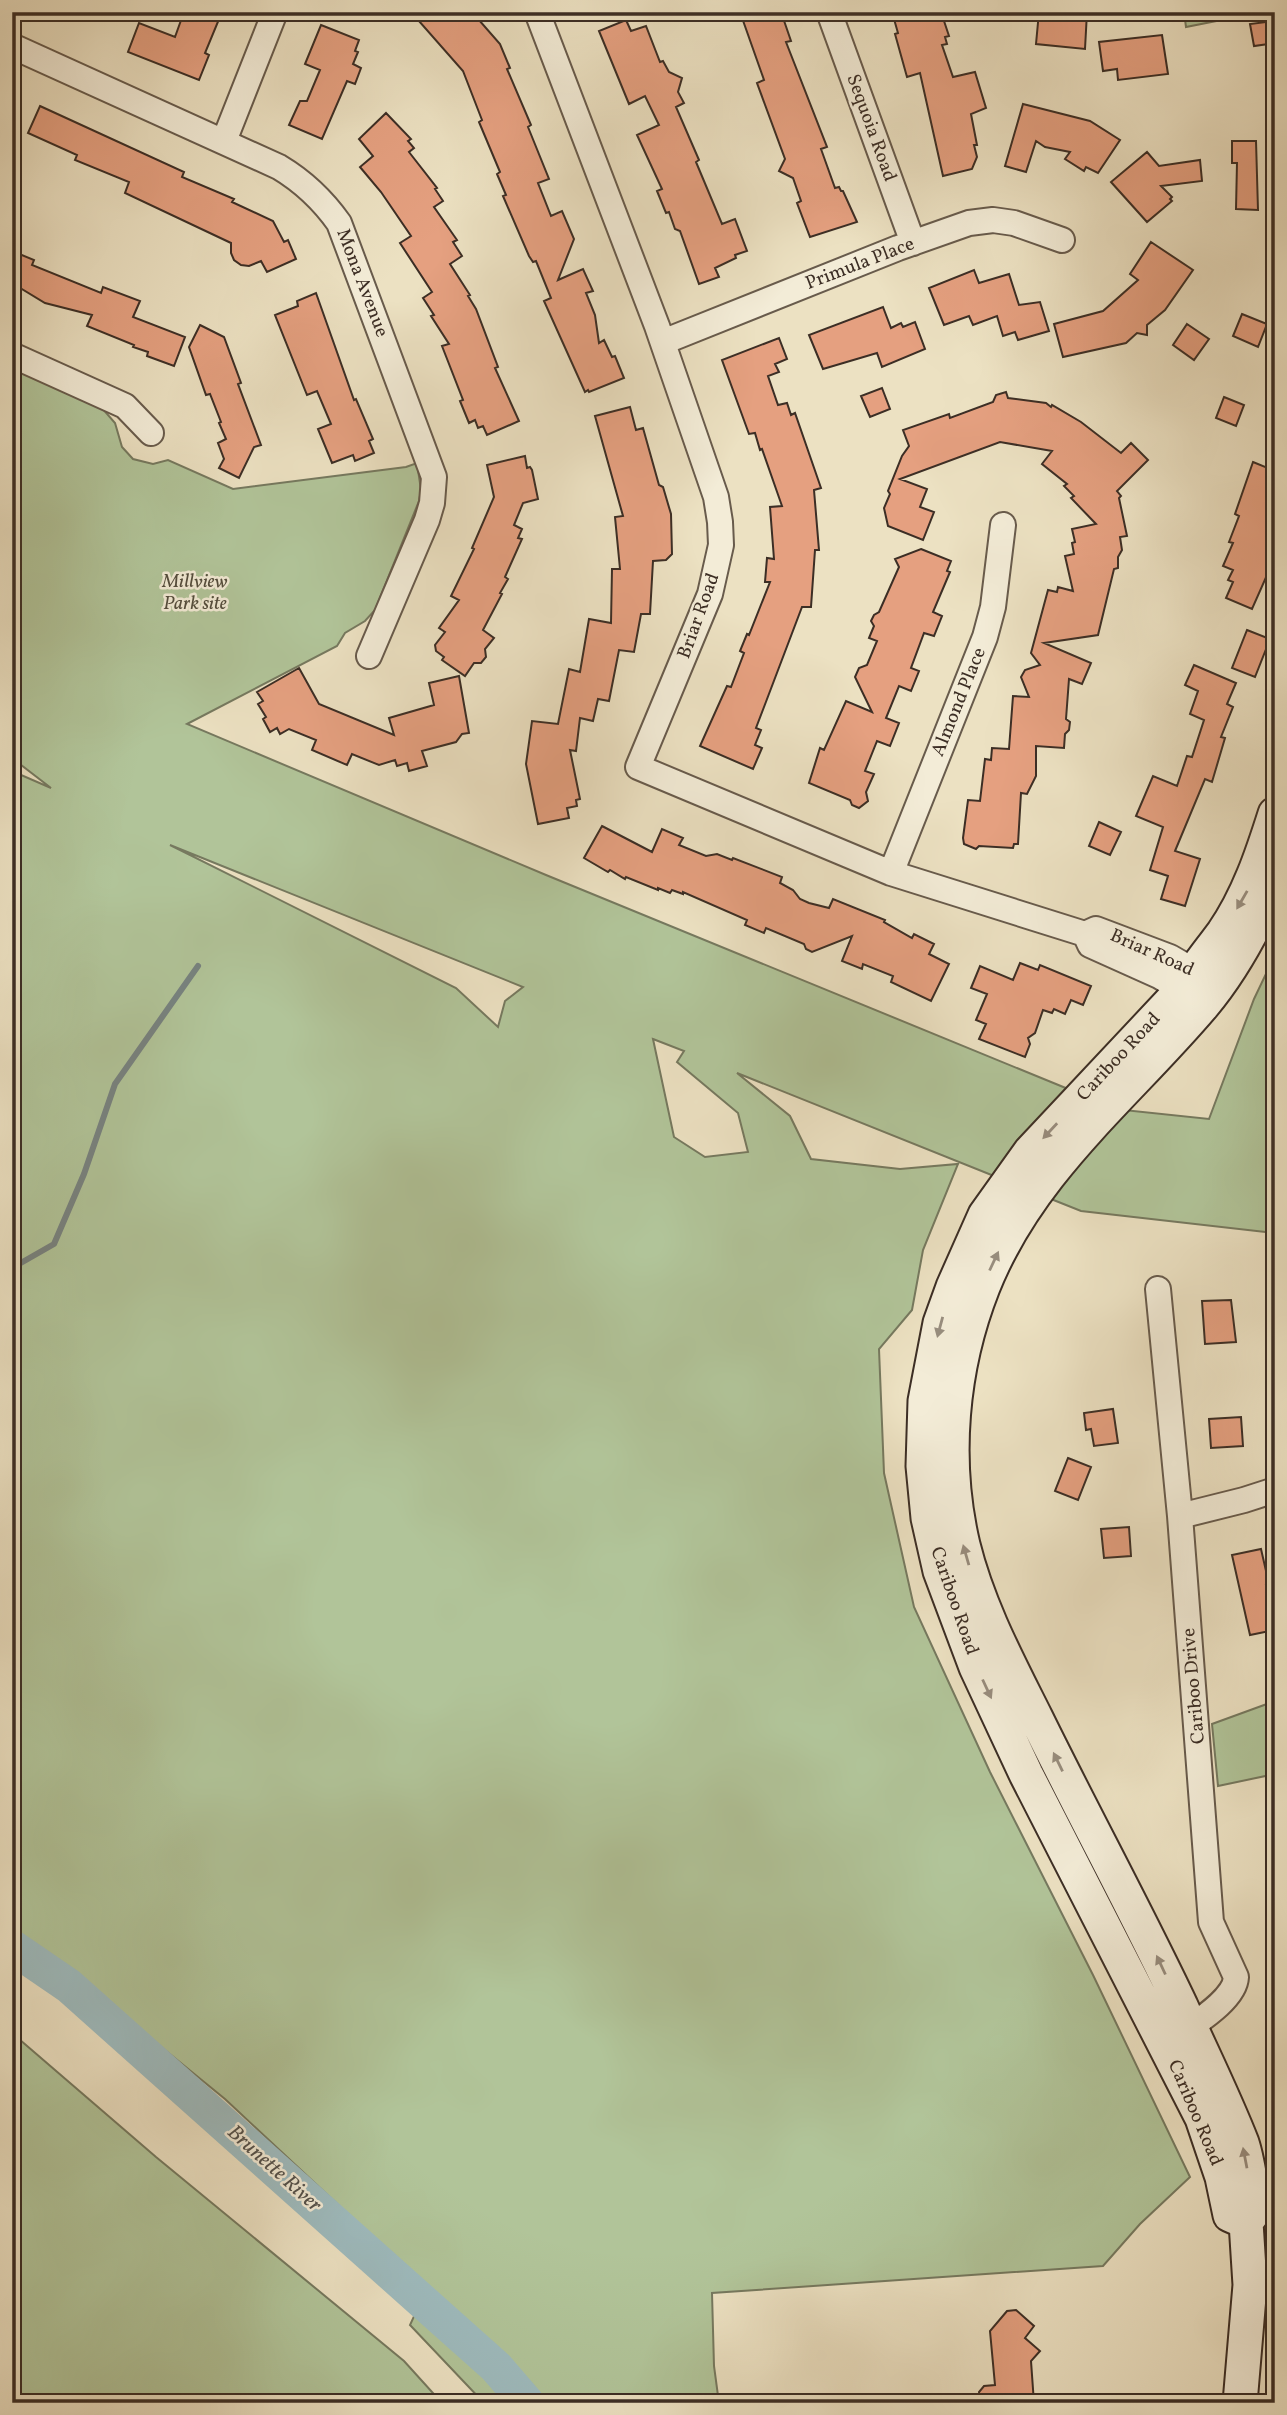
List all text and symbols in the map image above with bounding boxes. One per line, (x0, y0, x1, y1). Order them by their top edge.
street label: Sequoia Road (840, 71, 902, 185)
street label: Mona Avenue (329, 225, 395, 341)
street label: Primula Place (802, 231, 918, 297)
park label: Millview Park site (161, 569, 228, 617)
street label: Briar Road (671, 569, 727, 663)
street label: Almond Place (925, 644, 993, 760)
one-way arrow (1236, 890, 1248, 910)
street label: Briar Road (1106, 923, 1198, 983)
street label: Cariboo Road (1071, 1007, 1167, 1107)
one-way arrow (1043, 1122, 1059, 1139)
one-way arrow (989, 1251, 1000, 1271)
one-way arrow (934, 1316, 945, 1338)
street label: Cariboo Road (923, 1543, 985, 1659)
one-way arrow (960, 1544, 971, 1566)
street label: Cariboo Drive (1176, 1627, 1212, 1745)
one-way arrow (981, 1679, 992, 1699)
one-way arrow (1052, 1752, 1063, 1772)
one-way arrow (1156, 1955, 1167, 1975)
street label: Cariboo Road (1161, 2056, 1229, 2170)
water label: Brunette River (220, 2119, 328, 2219)
one-way arrow (1239, 2147, 1250, 2169)

